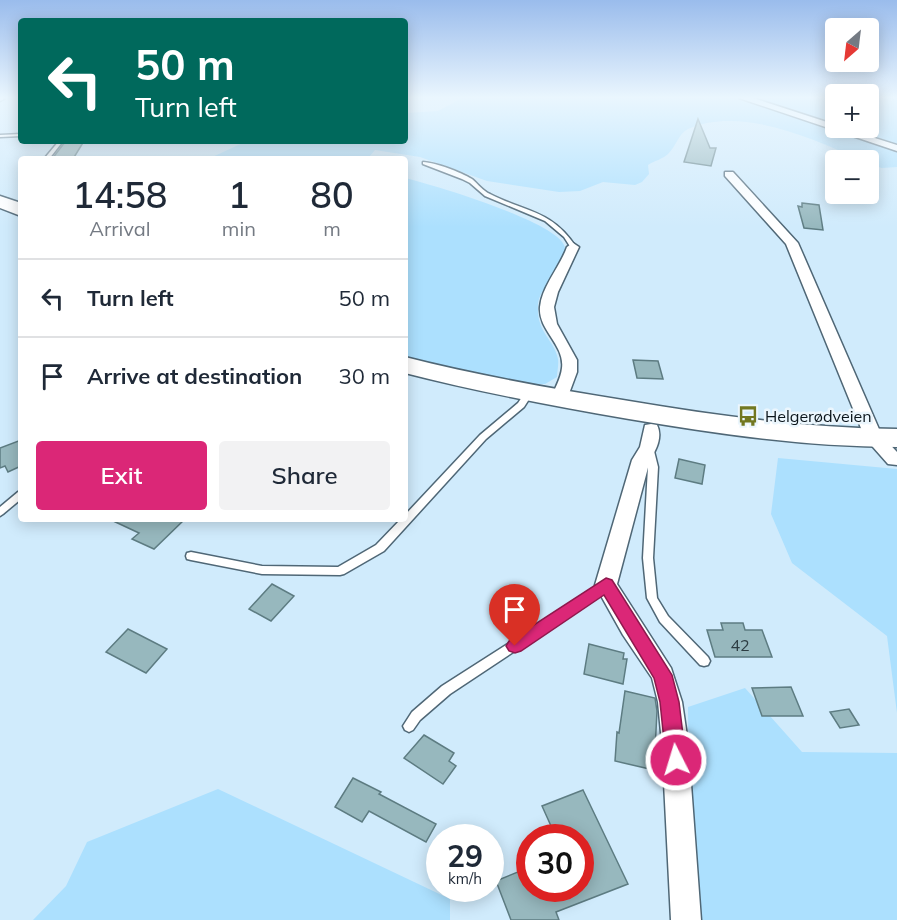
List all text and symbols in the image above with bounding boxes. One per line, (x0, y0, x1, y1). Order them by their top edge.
north arrow (825, 18, 879, 72)
map controls (825, 18, 879, 204)
text: 50 m (135, 38, 235, 91)
icon: left (36, 42, 114, 120)
button: + (825, 84, 879, 138)
text: Turn left (135, 90, 237, 124)
button: − (825, 150, 879, 204)
text: 14:58 (72, 172, 167, 217)
text: 1 (228, 172, 250, 217)
text: 80 (310, 172, 354, 217)
text: Arrival (89, 216, 151, 241)
text: min (222, 216, 256, 241)
text: m (323, 216, 341, 241)
icon: left (36, 282, 69, 315)
text: Turn left (87, 284, 174, 312)
text: 50 m (339, 284, 390, 312)
icon: arrive (36, 360, 69, 393)
text: Arrive at destination (87, 362, 302, 390)
text: 30 m (339, 362, 390, 390)
bus stop icon: Helgerødveien (736, 404, 760, 428)
place label: Helgerødveien (765, 406, 872, 426)
button: Exit (36, 441, 207, 510)
button: Share (219, 441, 390, 510)
pin (489, 584, 540, 646)
icon: arrive (498, 593, 531, 626)
house number: 42 (730, 635, 750, 655)
position arrow (644, 728, 708, 792)
speed limit sign: 30 (516, 824, 594, 902)
text: 29 (447, 837, 483, 875)
text: km/h (448, 869, 482, 888)

